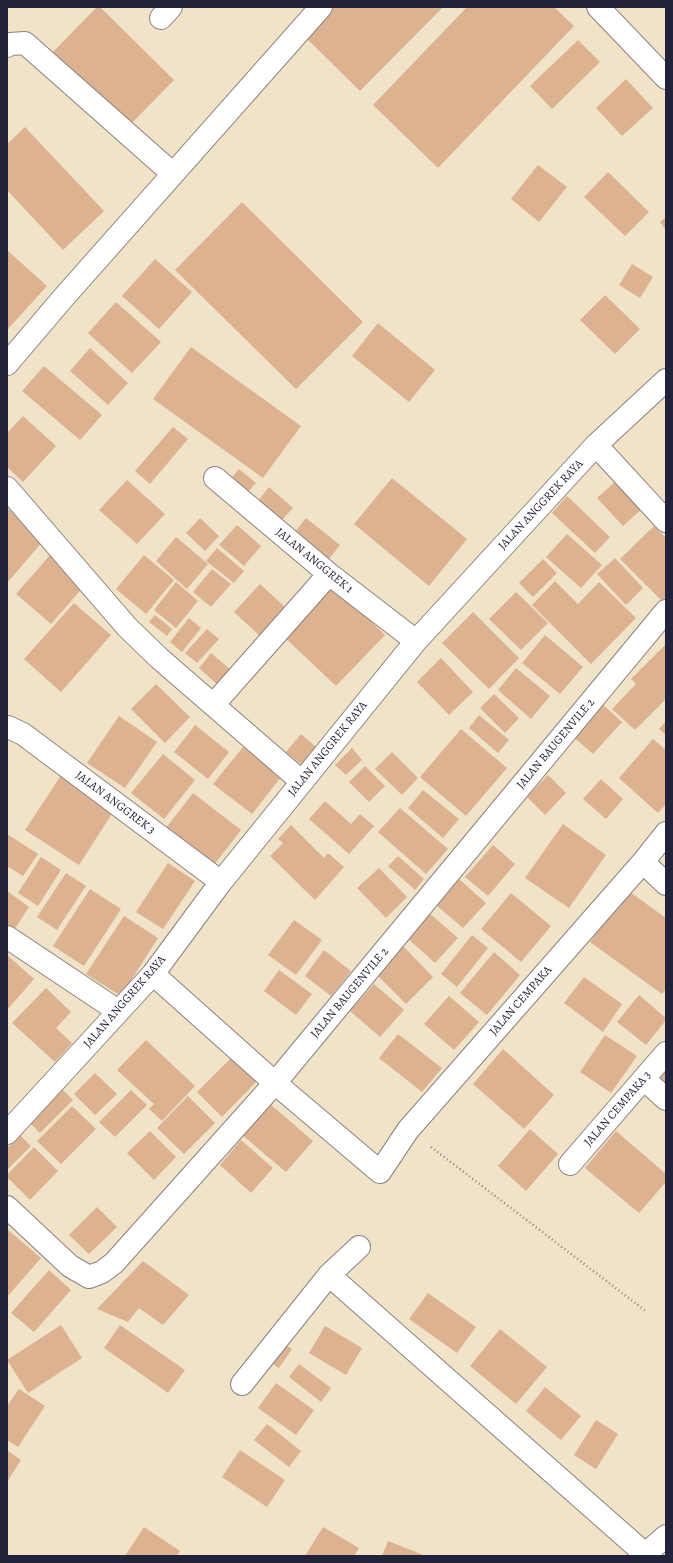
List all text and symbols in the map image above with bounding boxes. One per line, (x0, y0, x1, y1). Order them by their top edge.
street label: JALAN ANGGREK RAYA (495, 457, 587, 553)
street label: JALAN ANGGREK 1 (272, 525, 356, 597)
street label: JALAN BAUGENVILE 2 (514, 696, 598, 792)
street label: JALAN ANGGREK RAYA (285, 699, 371, 799)
street label: JALAN ANGGREK 3 (72, 768, 158, 838)
street label: JALAN BAUGENVILE 2 (308, 945, 392, 1041)
street label: JALAN ANGGREK RAYA (81, 953, 169, 1051)
street label: JALAN CEMPAKA (487, 963, 555, 1039)
street label: JALAN CEMPAKA 3 (581, 1068, 655, 1150)

